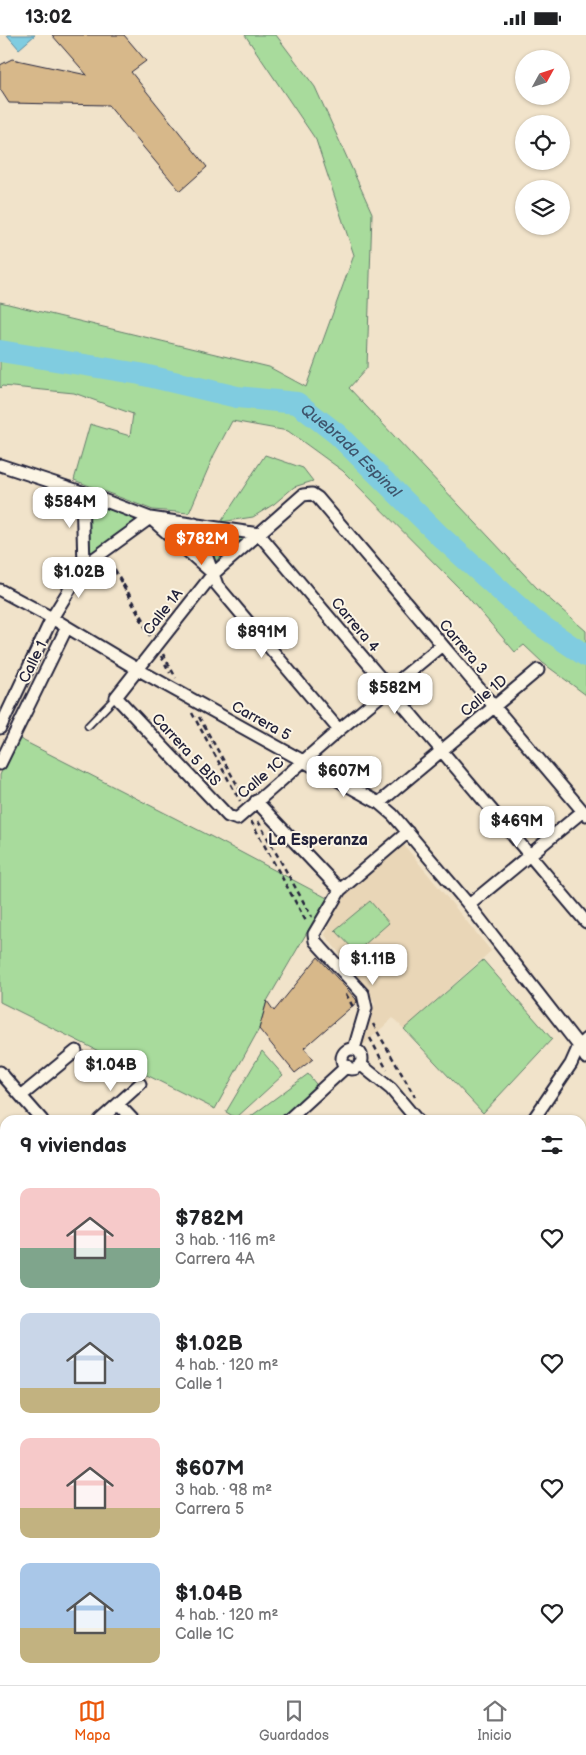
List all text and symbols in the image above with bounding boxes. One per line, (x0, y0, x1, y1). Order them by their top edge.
text: 13:02 (25, 6, 72, 29)
north arrow (515, 50, 570, 105)
map controls (515, 50, 570, 235)
button: locate (515, 115, 570, 170)
button: layers (515, 180, 570, 235)
water label: Quebrada Espinal (297, 400, 406, 503)
pin: $584M (35, 487, 105, 529)
text: $584M (44, 493, 96, 512)
pin: $782M (167, 523, 237, 566)
text: $782M (176, 530, 228, 549)
pin: $1.02B (38, 557, 120, 599)
text: $1.02B (53, 563, 105, 582)
street label: Calle 1A (139, 584, 188, 639)
street label: Carrera 4 (327, 594, 383, 656)
street label: Carrera 3 (435, 616, 491, 678)
pin: $891M (227, 617, 297, 659)
text: $891M (237, 623, 287, 642)
street label: Calle 1 (15, 638, 51, 686)
street label: Calle 1D (457, 671, 511, 721)
pin: $582M (360, 673, 430, 715)
text: $582M (369, 679, 421, 698)
street label: Carrera 5 (228, 697, 294, 745)
street label: Carrera 5 BIS (147, 710, 225, 790)
street label: Calle 1C (234, 753, 288, 803)
pin: $607M (309, 755, 379, 798)
text: $607M (318, 762, 370, 781)
pin: $469M (482, 805, 552, 848)
text: $469M (491, 812, 543, 831)
district label: La Esperanza (268, 831, 368, 850)
pin: $1.11B (332, 943, 414, 986)
text: $1.11B (350, 950, 396, 969)
pin: $1.04B (70, 1049, 152, 1092)
text: $1.04B (85, 1056, 137, 1075)
icon: filters (538, 1131, 566, 1159)
text: 9 viviendas (20, 1133, 127, 1158)
text: $782M (175, 1206, 244, 1231)
icon: home (60, 1208, 120, 1268)
icon: heart (538, 1224, 566, 1252)
text: 3 hab. · 116 m² (175, 1231, 276, 1250)
text: Carrera 4A (175, 1250, 255, 1269)
text: $1.02B (175, 1331, 243, 1356)
icon: home (60, 1333, 120, 1393)
icon: heart (538, 1349, 566, 1377)
text: 4 hab. · 120 m² (175, 1356, 279, 1375)
text: Calle 1 (175, 1375, 222, 1394)
text: $607M (175, 1456, 244, 1481)
icon: home (60, 1458, 120, 1518)
icon: heart (538, 1474, 566, 1502)
text: 3 hab. · 98 m² (175, 1481, 272, 1500)
text: Carrera 5 (175, 1500, 244, 1519)
text: $1.04B (175, 1581, 243, 1606)
icon: home (60, 1583, 120, 1643)
icon: heart (538, 1599, 566, 1627)
text: 4 hab. · 120 m² (175, 1606, 279, 1625)
text: Calle 1C (175, 1625, 234, 1644)
tab: Mapa (74, 1697, 110, 1744)
tab: Guardados (259, 1697, 329, 1744)
tab: Inicio (477, 1697, 512, 1744)

